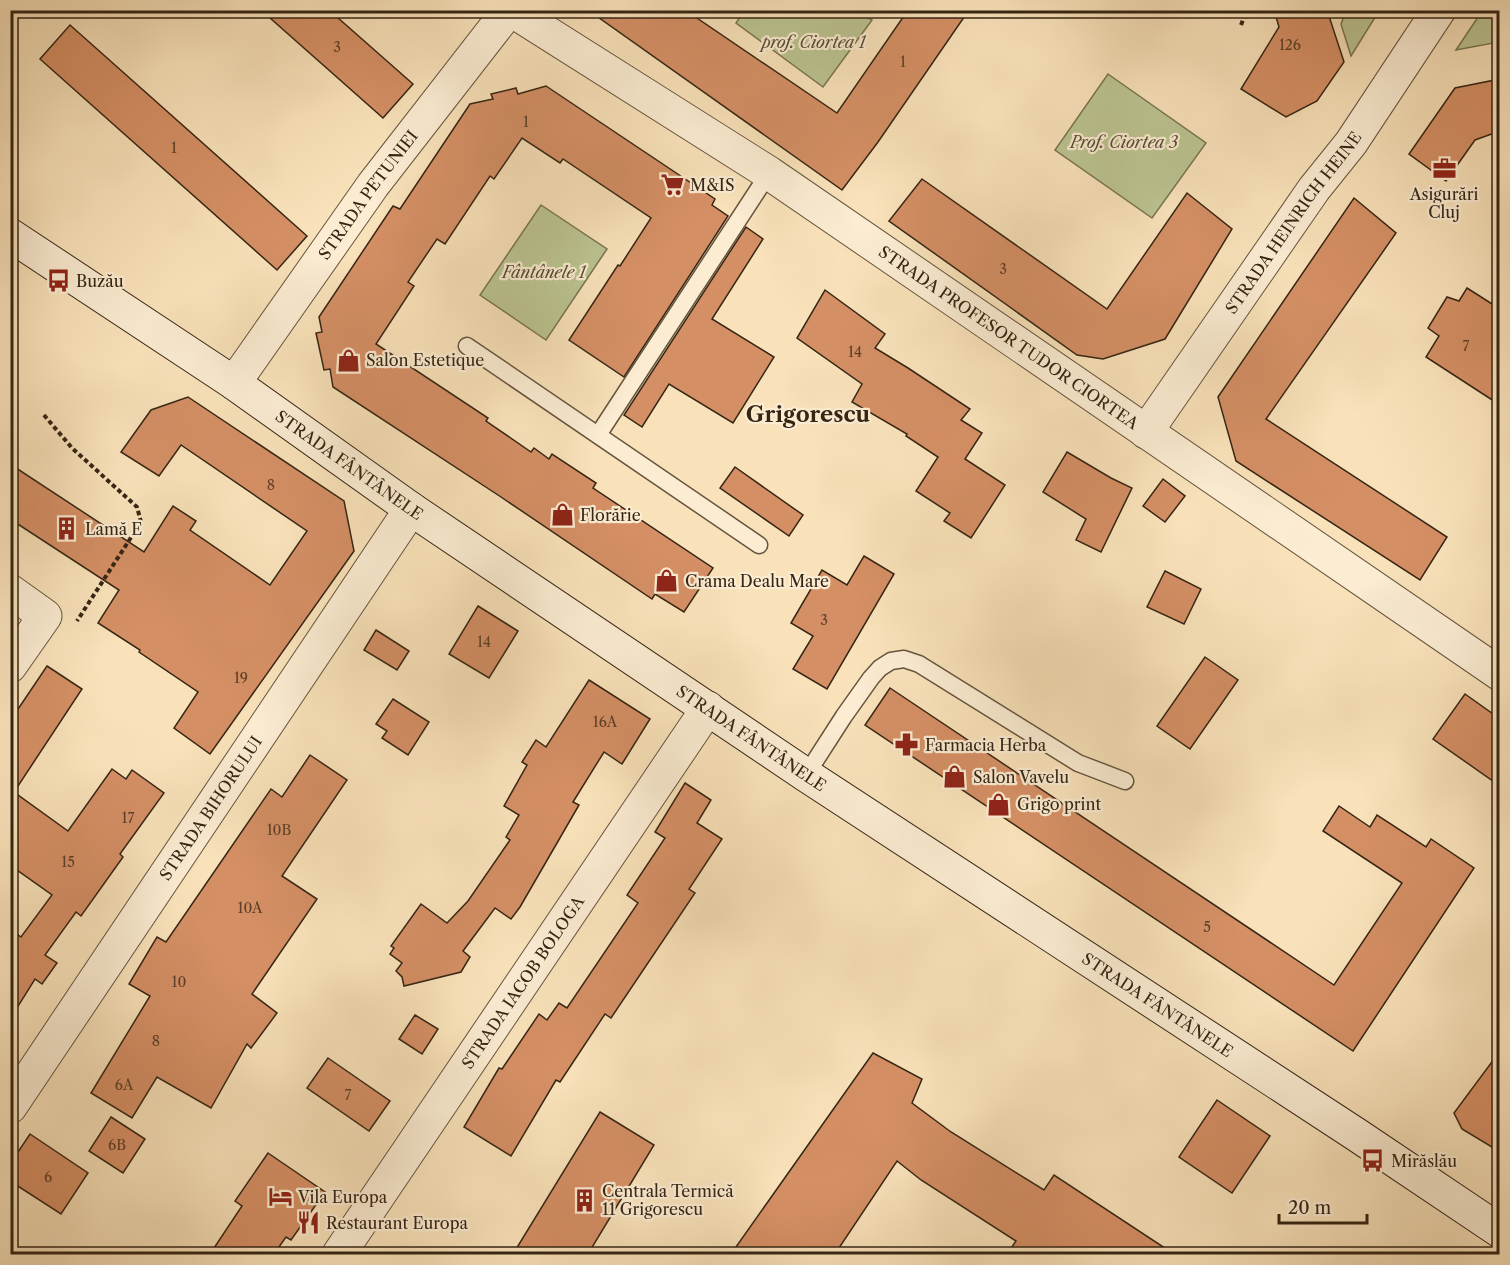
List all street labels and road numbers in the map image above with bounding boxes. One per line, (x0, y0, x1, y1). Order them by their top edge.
street label: STRADA PETUNIEI (314, 126, 422, 263)
street label: STRADA HEINRICH HEINE (1221, 128, 1366, 318)
street label: STRADA PROFESOR TUDOR CIORTEA (875, 241, 1144, 434)
street label: STRADA FÂNTÂNELE (272, 406, 427, 524)
street label: STRADA FÂNTÂNELE (673, 681, 830, 795)
street label: STRADA BIHORULUI (155, 732, 266, 884)
street label: STRADA IACOB BOLOGA (457, 891, 589, 1072)
street label: STRADA FÂNTÂNELE (1078, 948, 1237, 1061)

